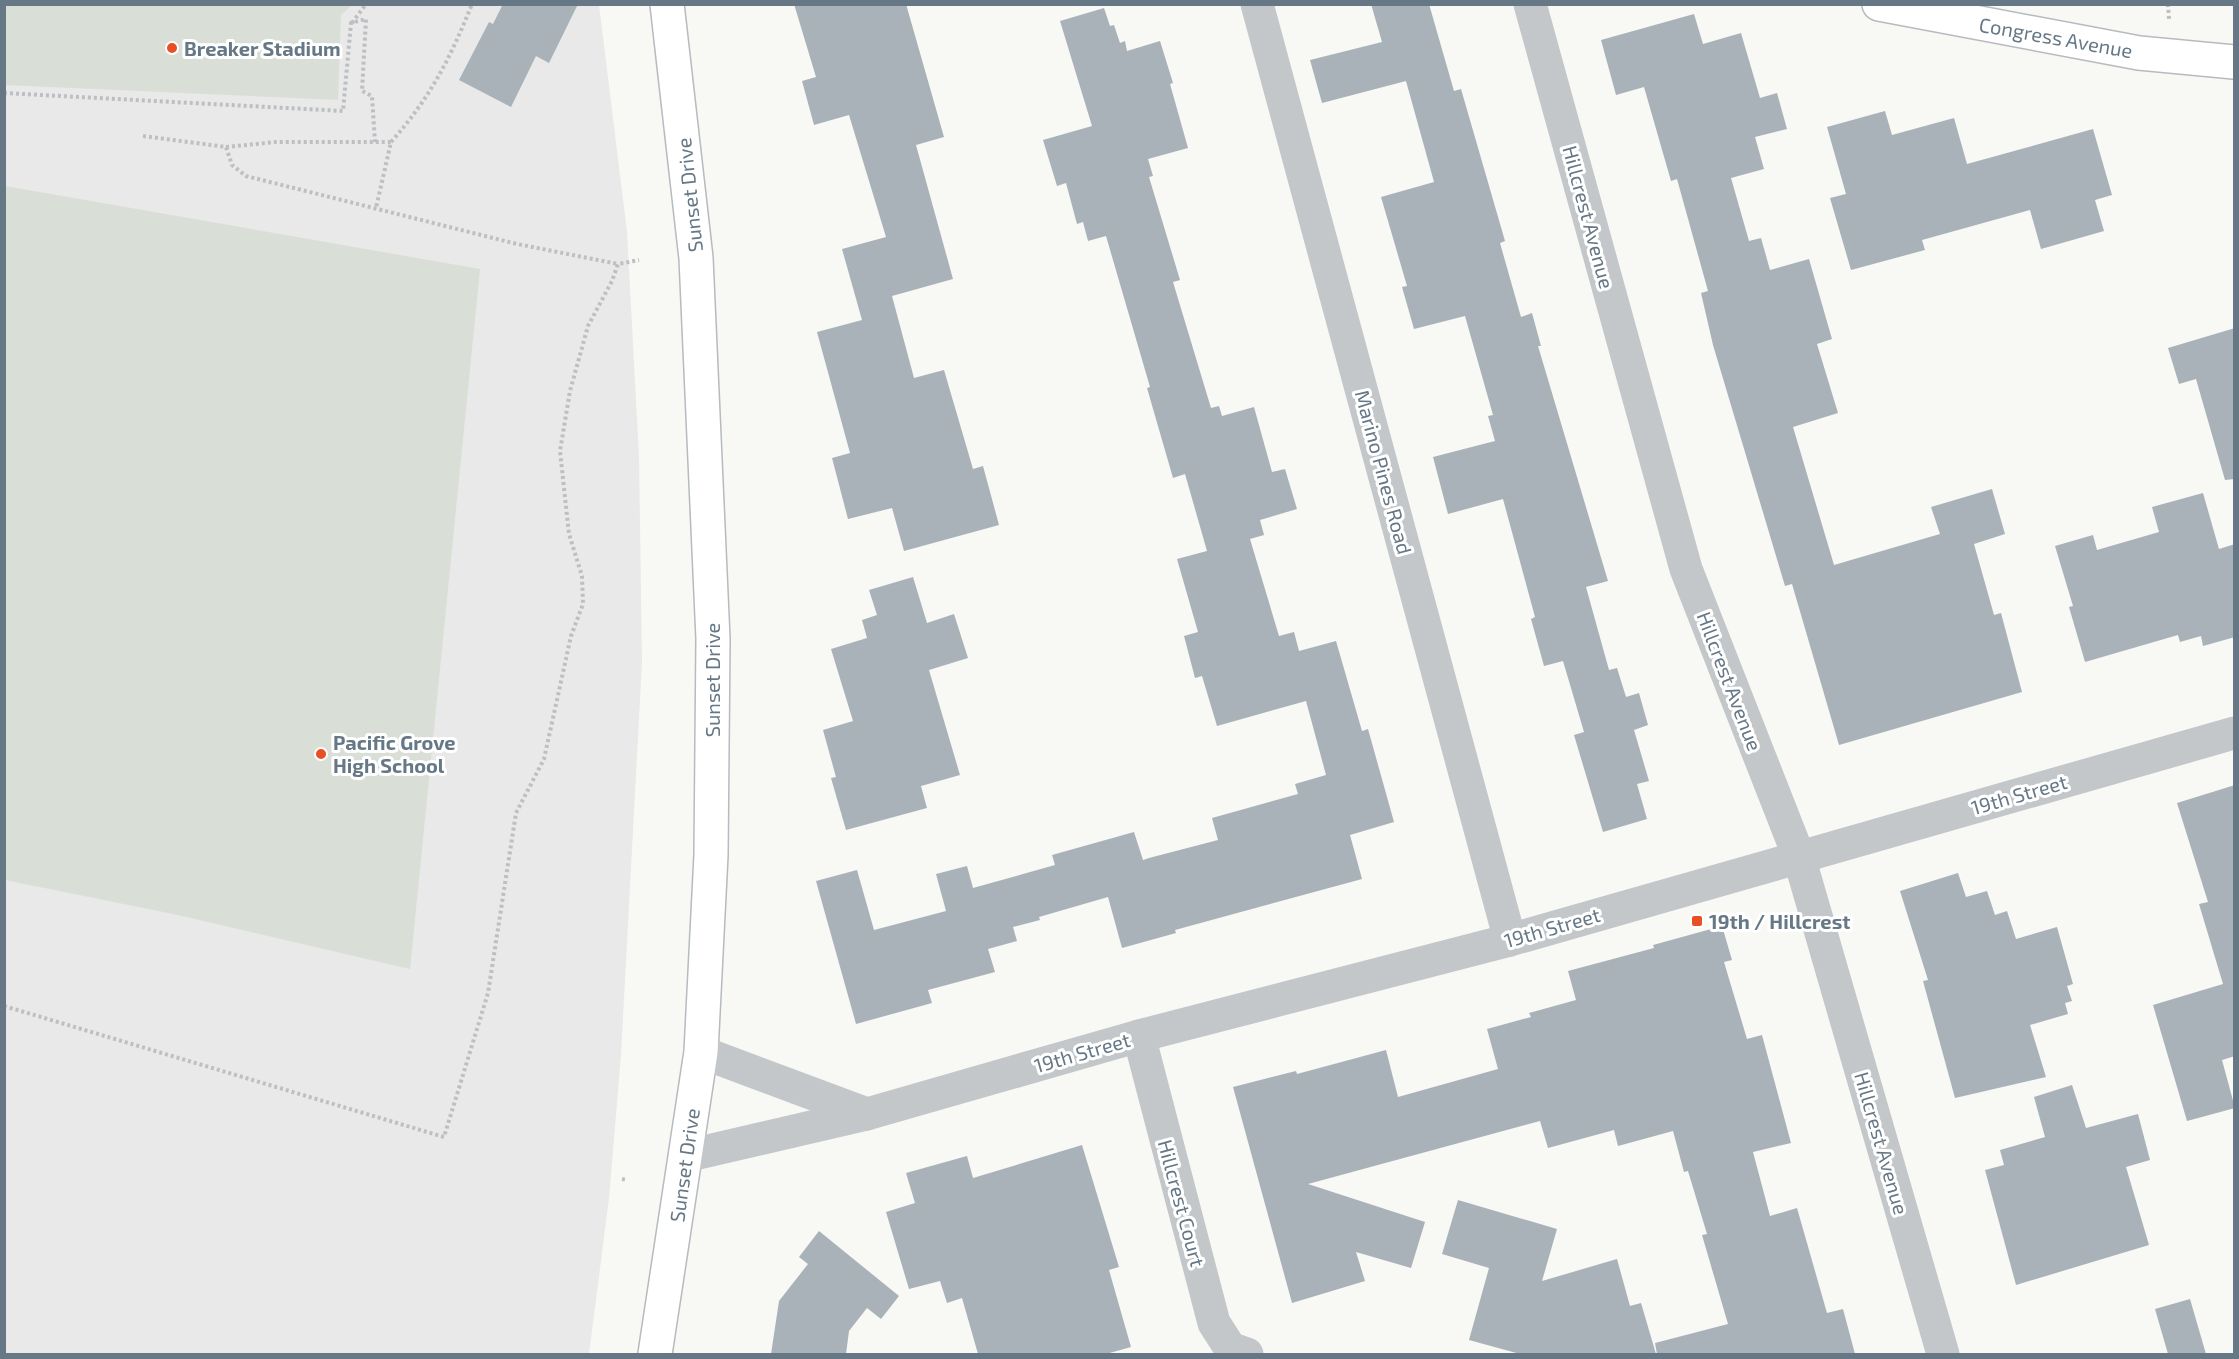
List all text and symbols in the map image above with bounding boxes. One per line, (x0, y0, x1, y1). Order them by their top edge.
street label: Congress Avenue (1977, 12, 2135, 62)
place label: Breaker Stadium (184, 36, 341, 60)
marker: Breaker Stadium (165, 41, 179, 55)
street label: Sunset Drive (671, 137, 707, 253)
street label: Hillcrest Avenue (1558, 143, 1620, 291)
street label: Marino Pines Road (1351, 387, 1417, 557)
street label: Hillcrest Avenue (1692, 608, 1768, 754)
street label: Sunset Drive (700, 623, 724, 737)
place label: Pacific Grove High School (333, 730, 456, 777)
marker: Pacific Grove High School (314, 747, 328, 761)
street label: 19th Street (1968, 769, 2070, 819)
street label: 19th Street (1501, 902, 1603, 952)
place label: 19th / Hillcrest (1709, 909, 1850, 933)
marker: 19th / Hillcrest (1690, 914, 1704, 928)
street label: 19th Street (1031, 1027, 1133, 1077)
street label: Hillcrest Avenue (1850, 1069, 1914, 1217)
street label: Sunset Drive (664, 1107, 704, 1223)
street label: Hillcrest Court (1154, 1137, 1211, 1270)

